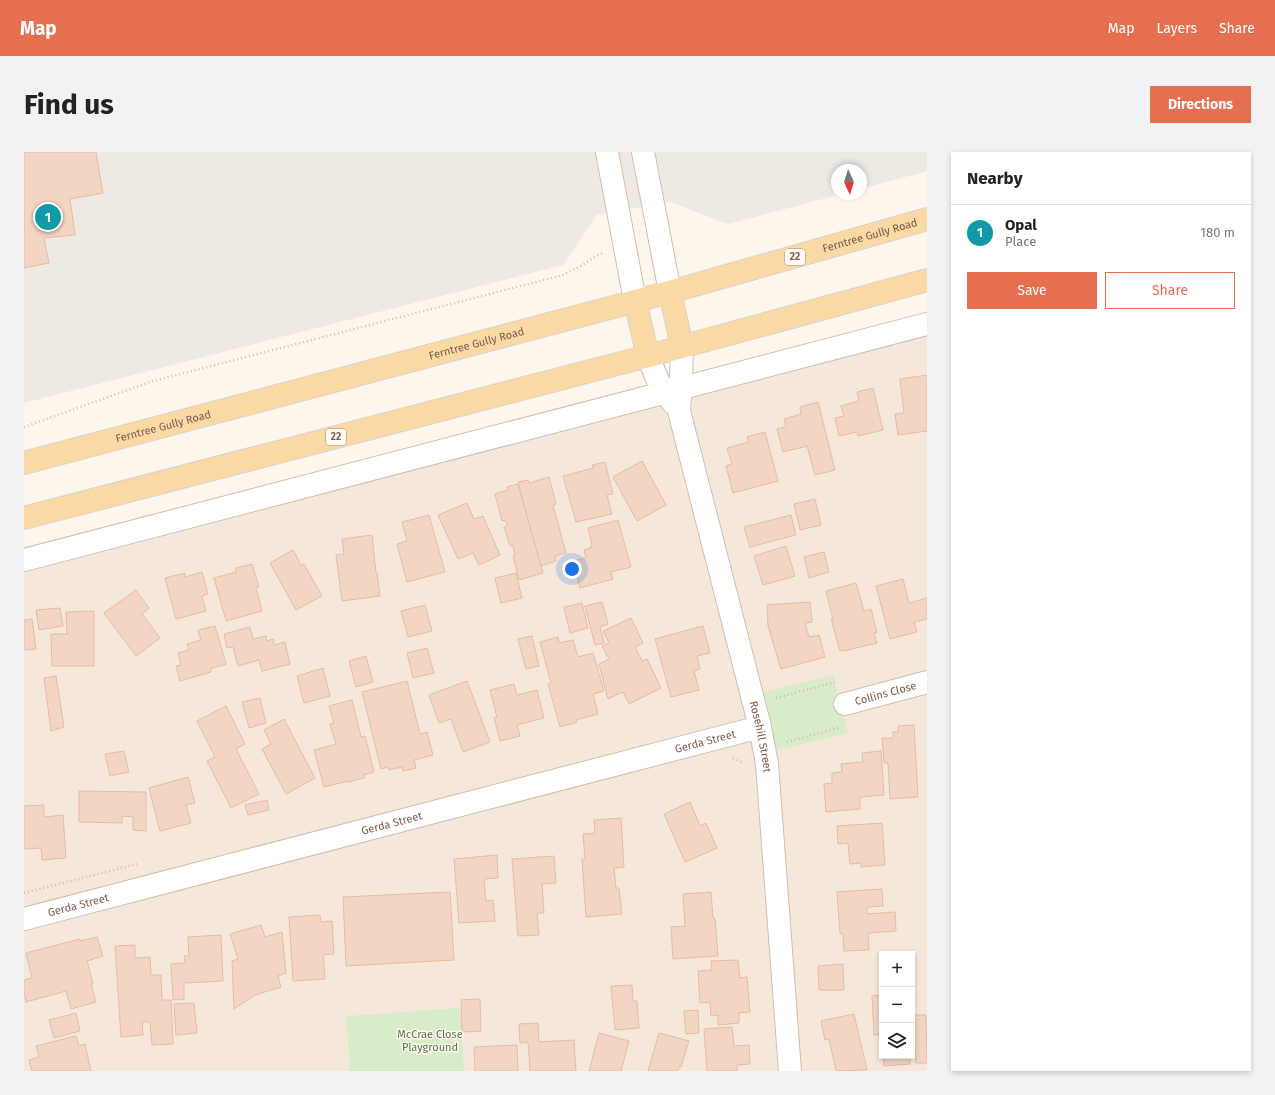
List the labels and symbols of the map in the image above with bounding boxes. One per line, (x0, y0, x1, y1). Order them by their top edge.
north arrow (831, 164, 867, 200)
pin: 1 (35, 202, 61, 232)
street label: Ferntree Gully Road (821, 216, 919, 255)
road number: 22 (785, 249, 805, 265)
street label: Ferntree Gully Road (427, 324, 525, 362)
street label: Ferntree Gully Road (114, 407, 212, 445)
road number: 22 (326, 429, 346, 445)
your location (562, 559, 582, 579)
street label: Collins Close (853, 679, 918, 708)
street label: Rosehill Street (747, 699, 774, 773)
street label: Gerda Street (673, 727, 737, 755)
street label: Gerda Street (360, 809, 423, 837)
street label: Gerda Street (46, 891, 110, 919)
park label: McCrae Close Playground (397, 1028, 463, 1054)

